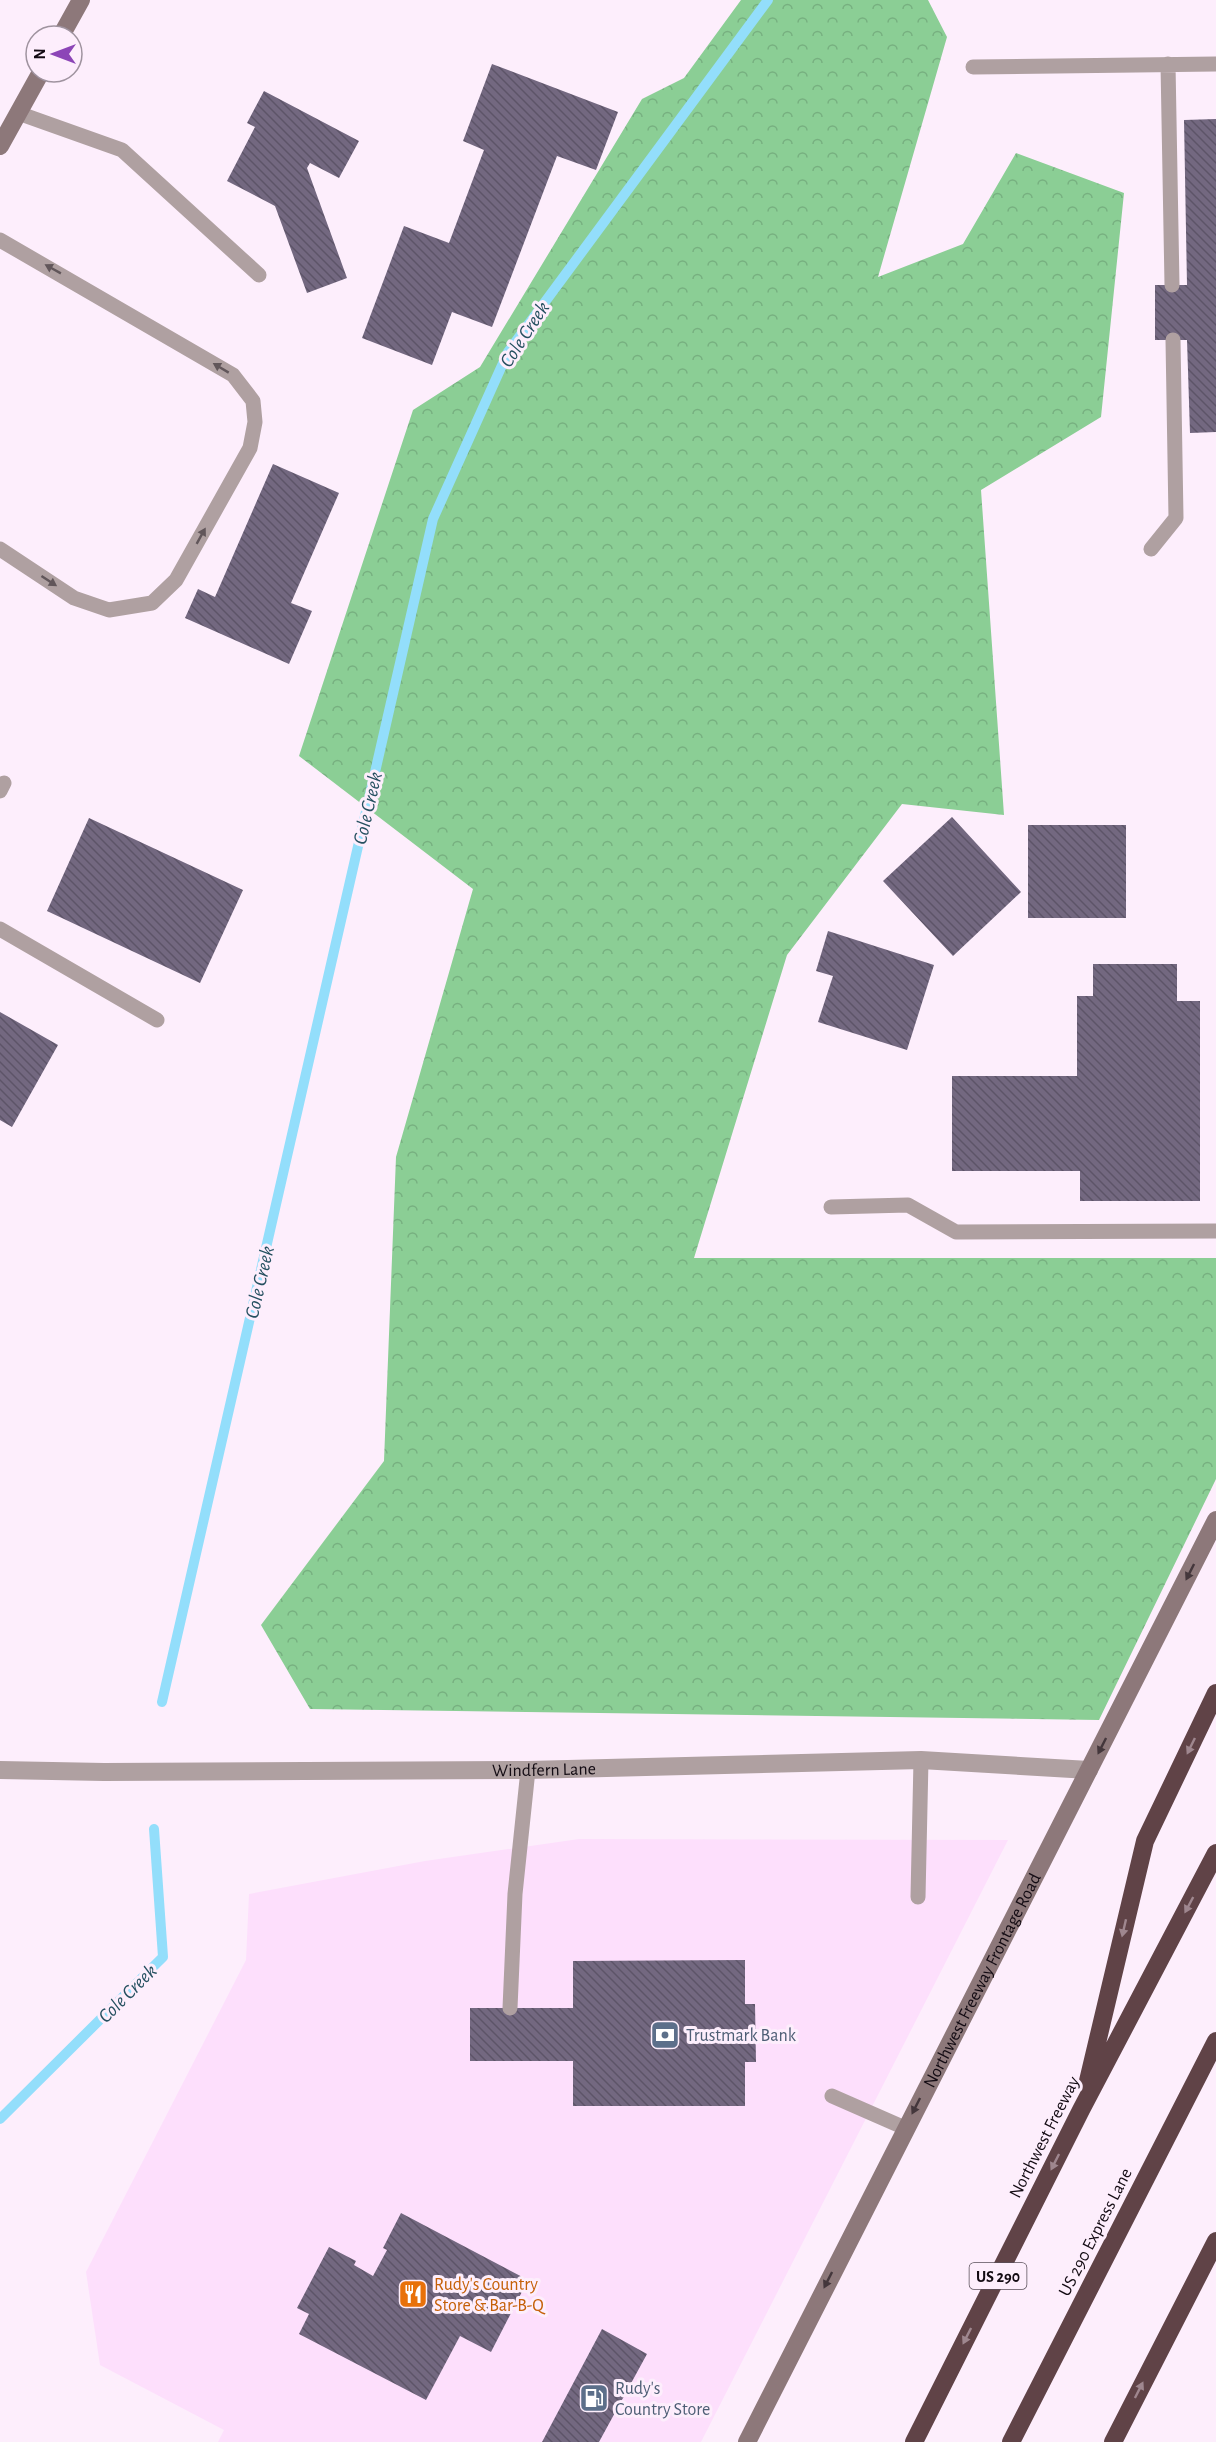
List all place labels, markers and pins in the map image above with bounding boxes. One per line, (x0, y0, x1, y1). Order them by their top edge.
bank icon: Trustmark Bank (649, 2019, 681, 2051)
place label: Trustmark Bank (686, 2027, 797, 2045)
place label: Rudy's Country Store & Bar-B-Q (434, 2276, 546, 2315)
restaurant icon: Rudy's Country Store & Bar-B-Q (397, 2278, 429, 2310)
place label: Rudy's Country Store (615, 2380, 710, 2419)
fuel station icon: Rudy's Country Store (578, 2382, 610, 2414)

